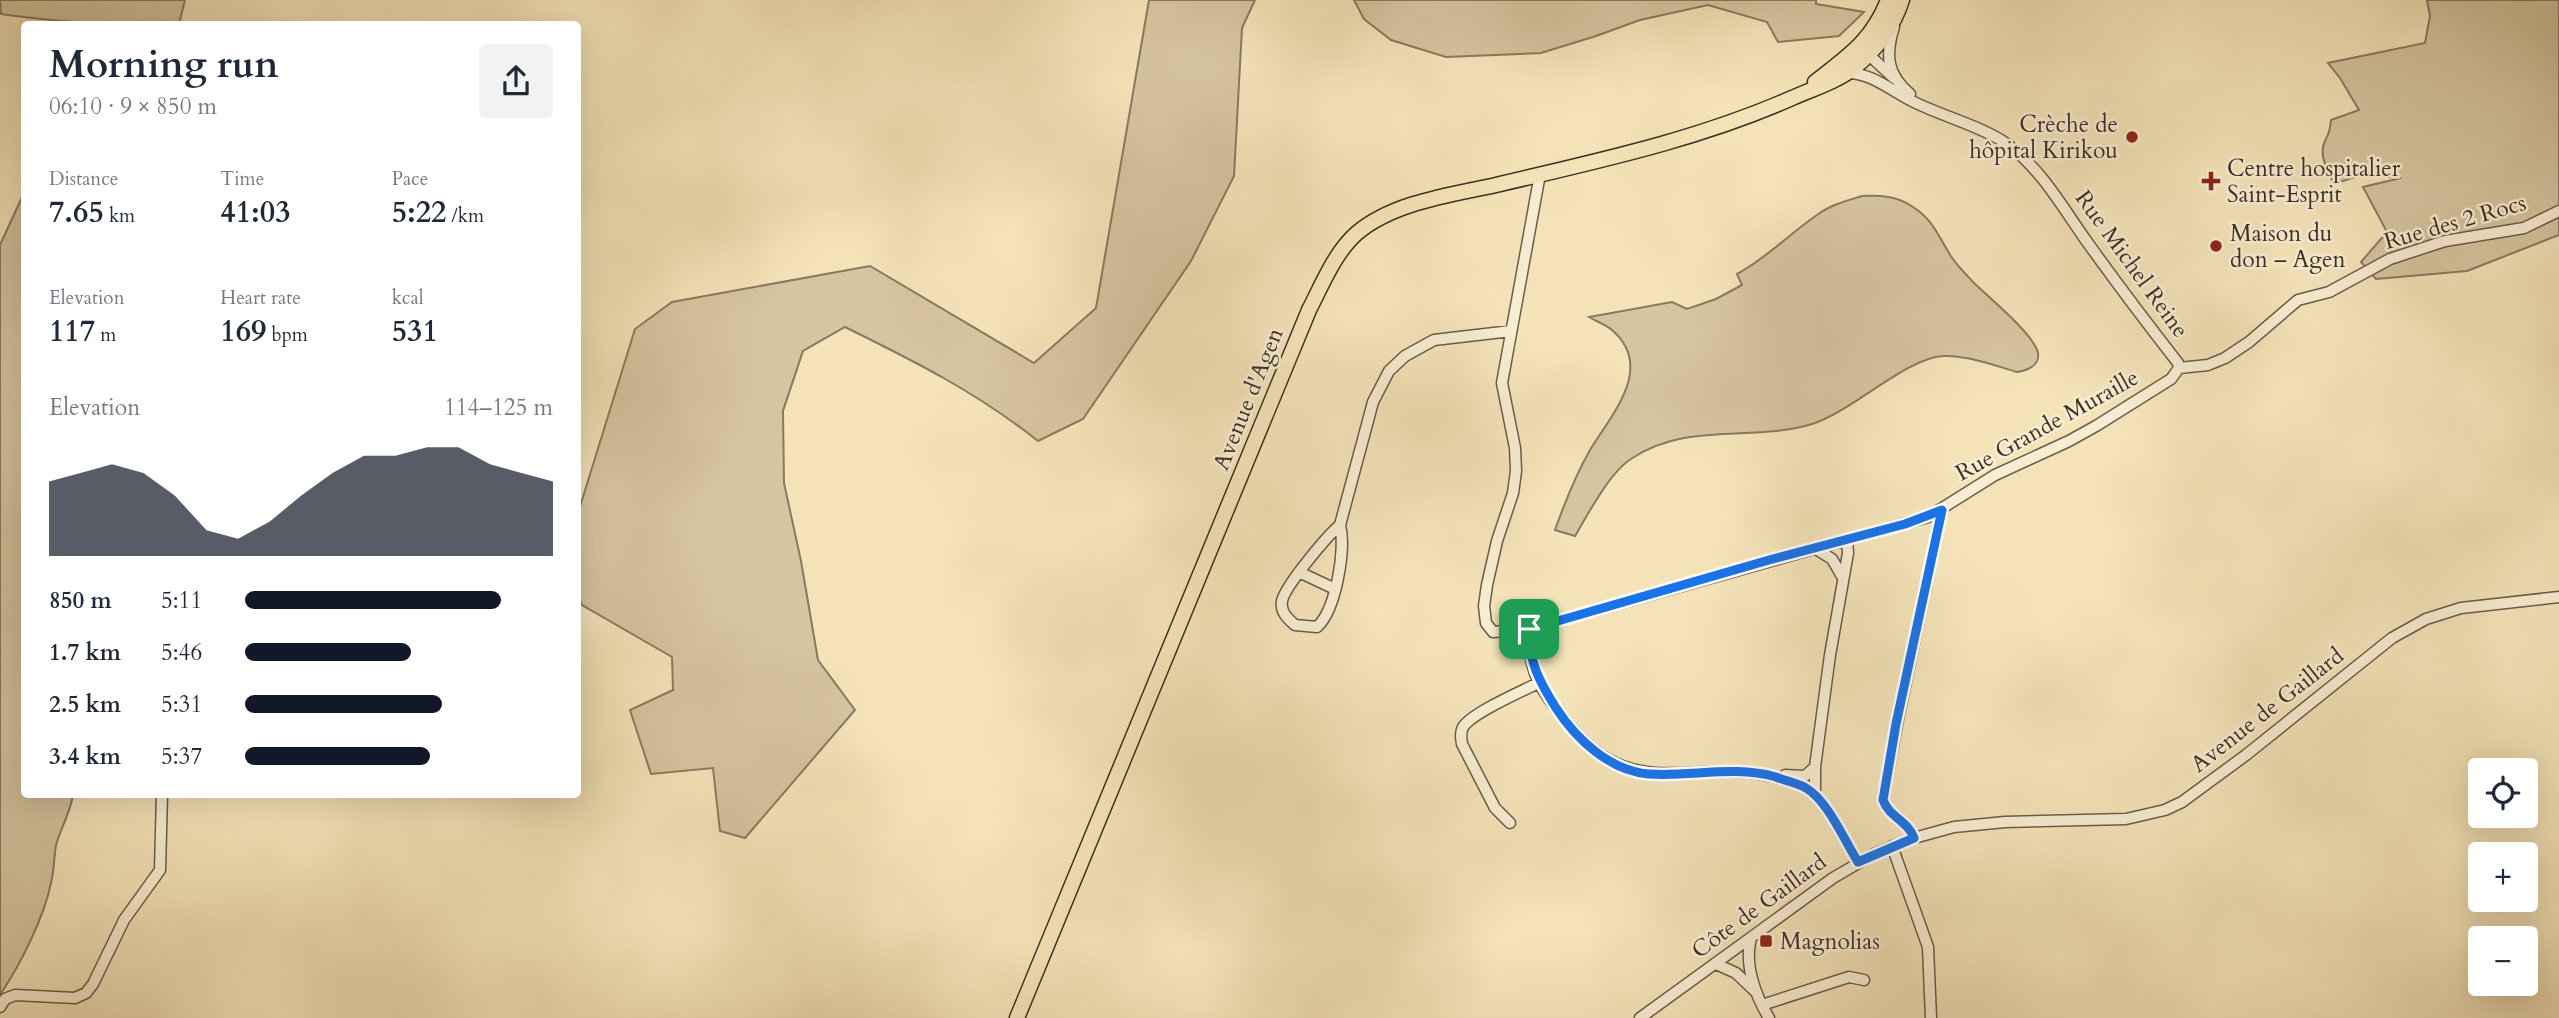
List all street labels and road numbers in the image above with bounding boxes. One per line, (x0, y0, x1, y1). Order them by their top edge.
street label: Rue Michel Reine (2068, 184, 2196, 344)
street label: Rue des 2 Rocs (2380, 187, 2530, 257)
street label: Avenue d'Agen (1205, 323, 1291, 475)
street label: Rue Grande Muraille (1950, 362, 2144, 488)
street label: Avenue de Gaillard (2184, 640, 2351, 780)
street label: Côte de Gaillard (1685, 846, 1833, 965)

